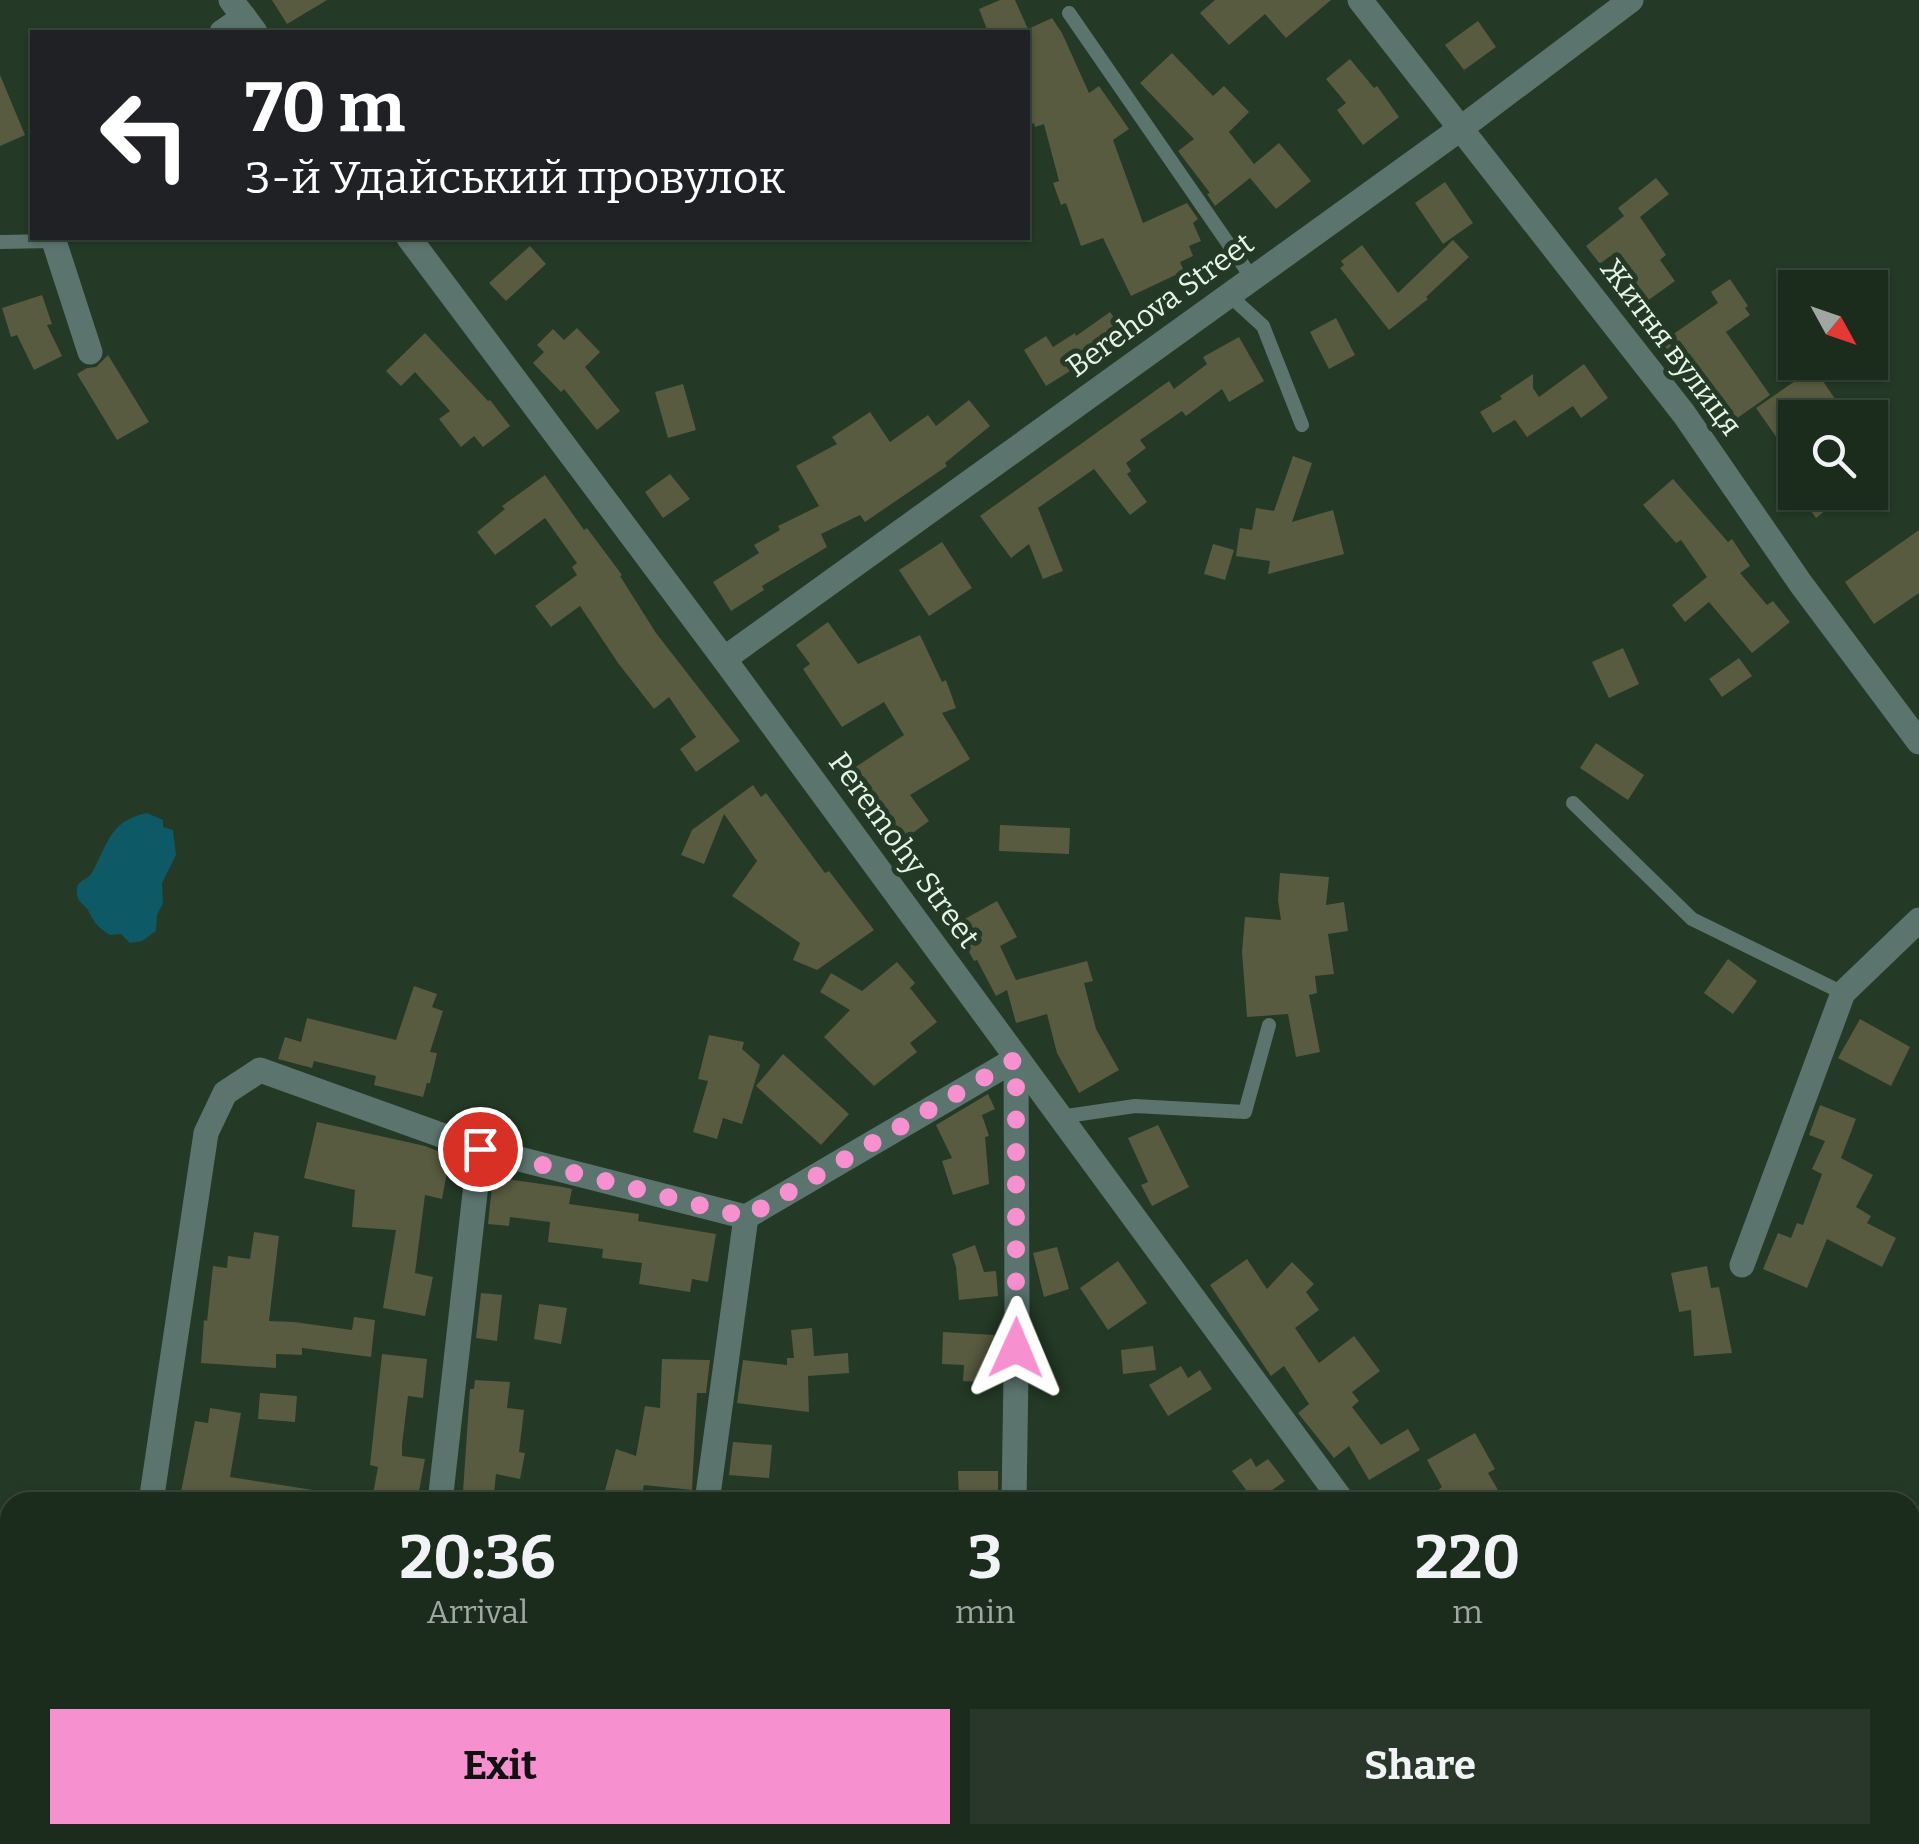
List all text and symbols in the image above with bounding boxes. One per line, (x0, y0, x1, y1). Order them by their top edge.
text: 70 m (245, 66, 405, 150)
icon: left (80, 70, 210, 200)
text: 3-й Удайський провулок (245, 151, 785, 205)
street label: Berehova Street (1060, 225, 1261, 385)
street label: Житня вулиця (1593, 251, 1749, 443)
north arrow (1778, 270, 1888, 380)
map controls (1778, 270, 1888, 510)
button: search (1778, 400, 1888, 510)
street label: Peremohy Street (821, 745, 987, 955)
pin (438, 1107, 523, 1192)
icon: arrive (453, 1122, 508, 1177)
position arrow (964, 1296, 1068, 1400)
text: 20:36 (400, 1522, 555, 1594)
text: 3 (968, 1522, 1002, 1594)
text: 220 (1415, 1522, 1520, 1594)
text: Arrival (427, 1593, 528, 1631)
text: min (955, 1593, 1015, 1631)
text: m (1452, 1593, 1483, 1631)
button: Exit (50, 1709, 950, 1824)
button: Share (970, 1709, 1870, 1824)

